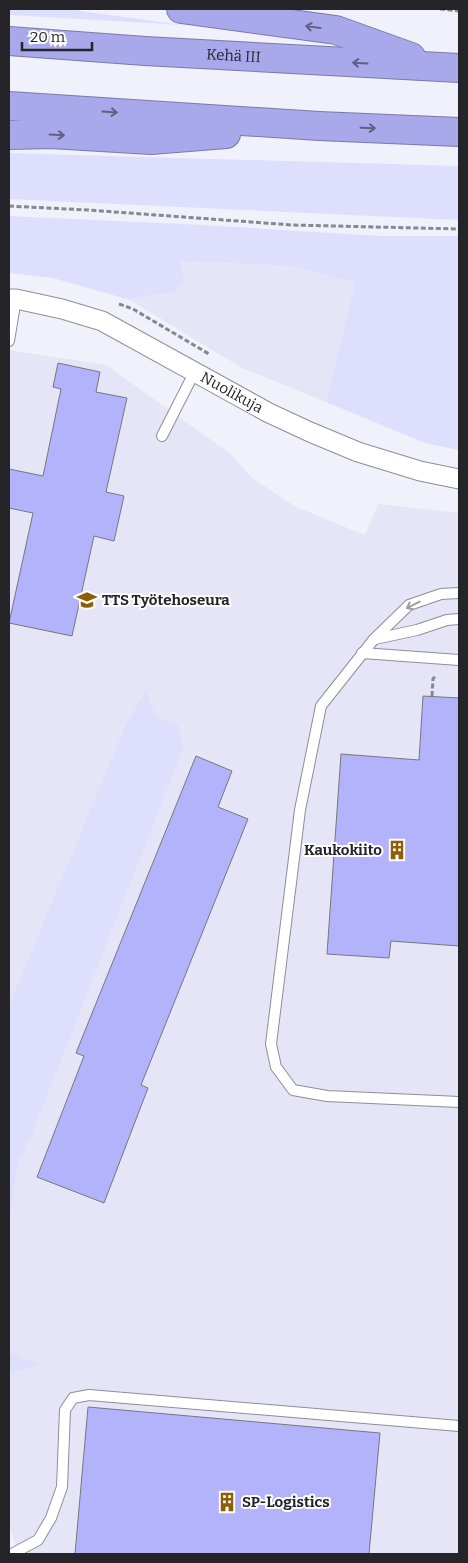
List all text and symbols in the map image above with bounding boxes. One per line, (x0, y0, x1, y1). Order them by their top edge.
scale bar (22, 20, 92, 52)
one-way arrow (306, 22, 322, 32)
text: 20 m (30, 28, 66, 46)
street label: Kehä III (206, 45, 261, 66)
one-way arrow (352, 58, 368, 67)
one-way arrow (102, 108, 118, 117)
one-way arrow (360, 123, 376, 133)
one-way arrow (49, 130, 65, 139)
street label: Nuolikuja (197, 368, 266, 417)
school or university icon: TTS Työtehoseura (76, 589, 98, 611)
place label: TTS Työtehoseura (102, 591, 230, 609)
one-way arrow (406, 601, 421, 610)
building icon: Kaukokiito (386, 839, 408, 861)
place label: Kaukokiito (304, 841, 382, 859)
building icon: SP-Logistics (216, 1491, 238, 1513)
place label: SP-Logistics (242, 1493, 330, 1511)

